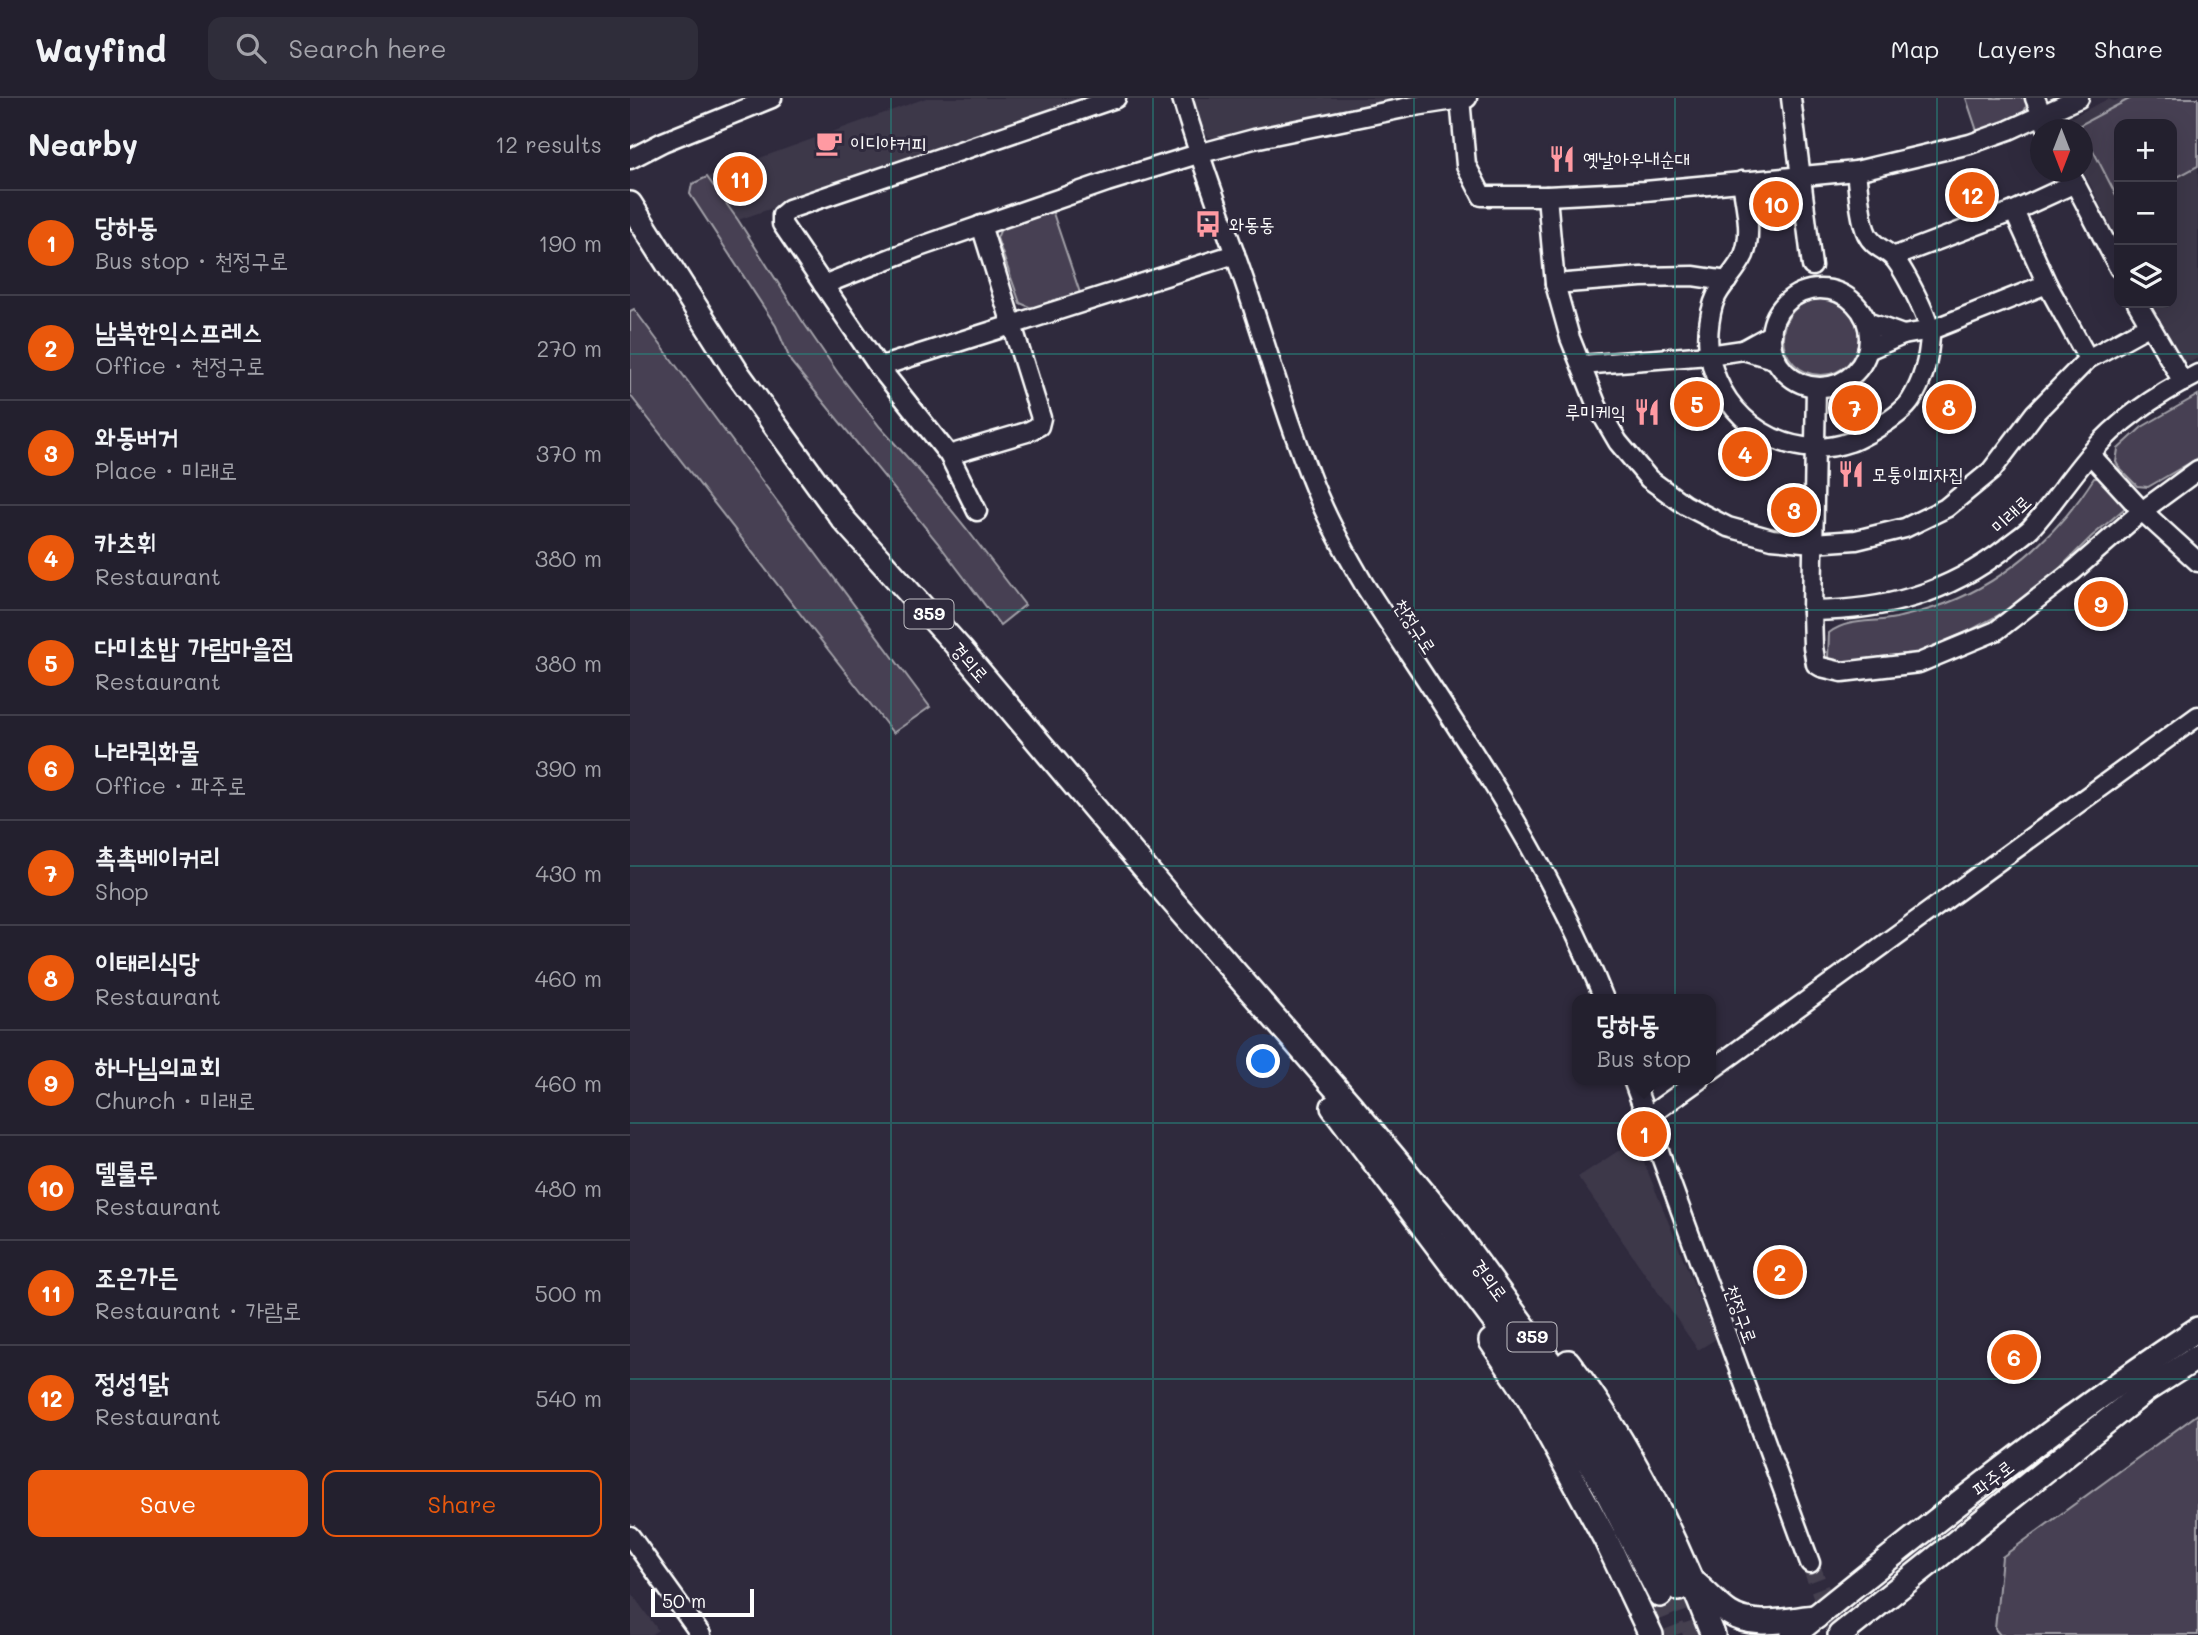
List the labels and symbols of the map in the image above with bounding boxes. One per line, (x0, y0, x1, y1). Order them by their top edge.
north arrow (2030, 119, 2093, 182)
cafe icon: 이디야커피 (814, 128, 844, 158)
place label: 이디야커피 (850, 130, 926, 155)
restaurant icon: 옛날아우내순대 (1547, 144, 1577, 174)
place label: 옛날아우내순대 (1583, 146, 1690, 171)
pin: 11 (717, 153, 763, 205)
pin: 12 (1949, 169, 1995, 221)
pin: 10 (1753, 178, 1799, 230)
bus stop icon: 와동동 (1193, 209, 1223, 239)
place label: 와동동 (1229, 211, 1275, 236)
pin: 5 (1674, 378, 1720, 430)
pin: 8 (1926, 381, 1972, 433)
pin: 7 (1832, 382, 1878, 434)
restaurant icon: 루미케익 (1632, 397, 1662, 427)
place label: 루미케익 (1565, 399, 1626, 424)
pin: 4 (1722, 428, 1768, 480)
restaurant icon: 모퉁이피자집 (1836, 459, 1866, 489)
place label: 모퉁이피자집 (1872, 461, 1964, 486)
pin: 3 (1771, 484, 1817, 536)
street label: 미래로 (1985, 489, 2036, 538)
pin: 9 (2078, 578, 2124, 630)
street label: 천정구로 (1388, 593, 1443, 658)
road number: 359 (904, 600, 954, 628)
street label: 경의로 (946, 636, 995, 687)
your location (1246, 1044, 1280, 1078)
pin: 1 (1621, 1108, 1667, 1160)
pin: 2 (1757, 1246, 1803, 1298)
street label: 경의로 (1467, 1254, 1514, 1306)
street label: 천정구로 (1719, 1281, 1764, 1347)
road number: 359 (1508, 1322, 1556, 1352)
pin: 6 (1991, 1331, 2037, 1383)
street label: 파주로 (1967, 1454, 2018, 1502)
scale bar (651, 1586, 754, 1618)

